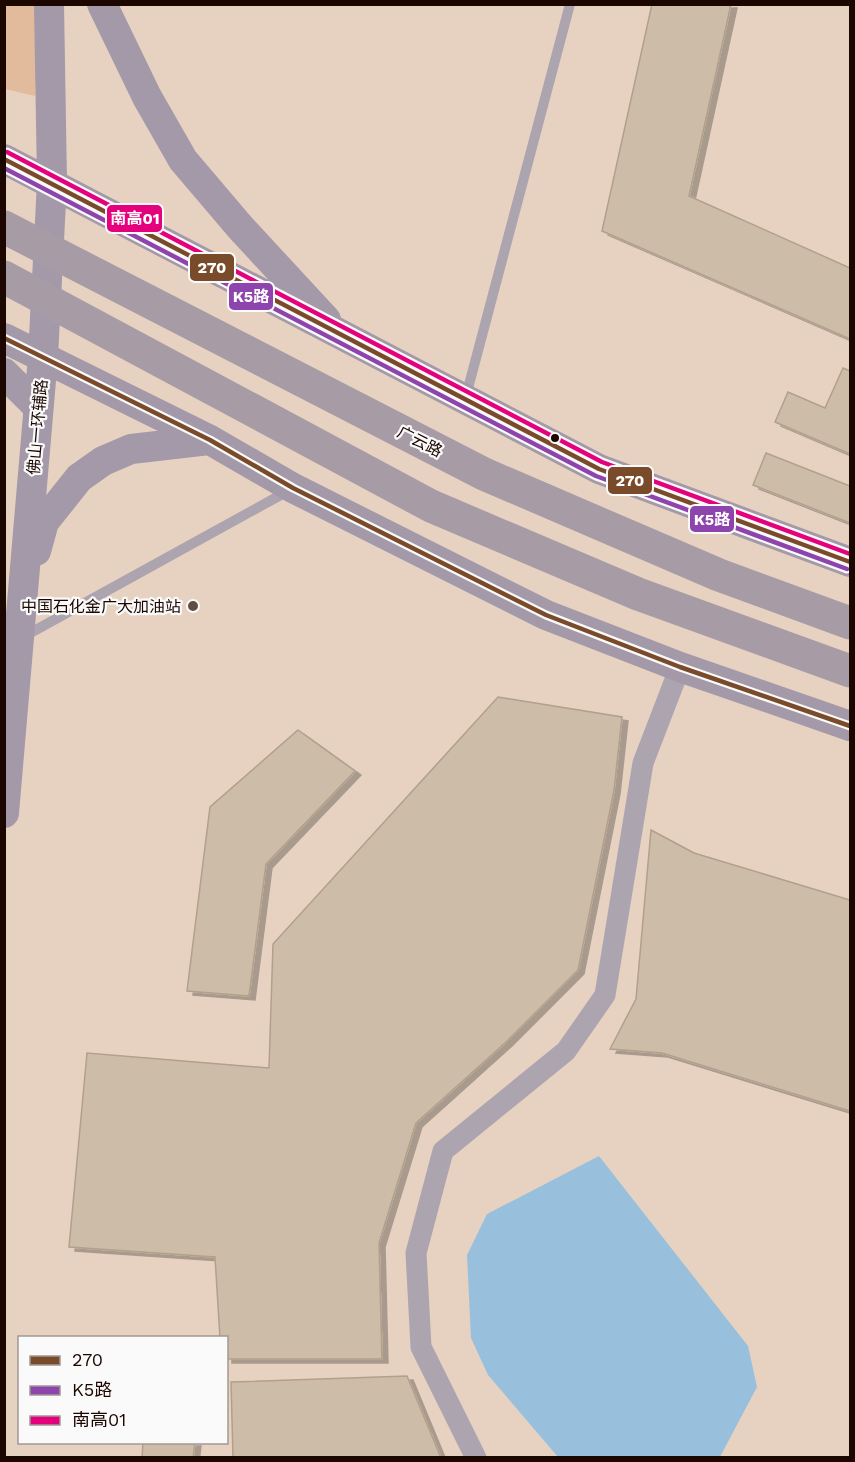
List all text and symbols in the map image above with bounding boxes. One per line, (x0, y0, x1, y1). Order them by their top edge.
line badge: 南高01 (106, 204, 163, 233)
text: 南高01 (110, 209, 160, 228)
line badge: 270 (189, 253, 235, 282)
text: 270 (198, 258, 226, 277)
line badge: K5路 (228, 282, 274, 311)
text: K5路 (233, 287, 269, 306)
street label: 佛山一环辅路 (24, 378, 51, 476)
street label: 广云路 (394, 422, 445, 461)
unlabelled marker (549, 432, 561, 444)
line badge: 270 (607, 466, 653, 495)
text: 270 (616, 471, 644, 490)
line badge: K5路 (689, 505, 735, 533)
text: K5路 (694, 510, 730, 529)
place label: 中国石化金广大加油站 (21, 597, 181, 616)
marker: 中国石化金广大加油站 (186, 599, 200, 613)
legend (18, 1336, 228, 1444)
text: 270 (72, 1349, 103, 1370)
text: K5路 (72, 1379, 112, 1400)
text: 南高01 (72, 1409, 126, 1430)

